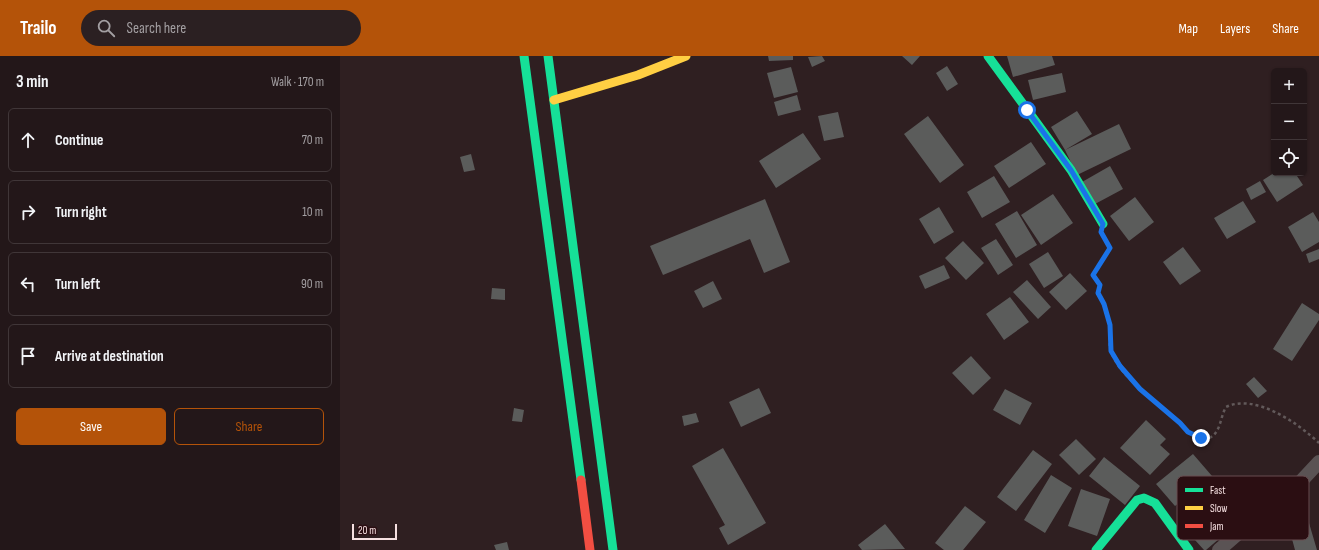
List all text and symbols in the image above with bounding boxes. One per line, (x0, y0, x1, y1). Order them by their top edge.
search box (81, 10, 361, 46)
text: Trailo (20, 17, 57, 40)
icon: search (95, 17, 117, 39)
text: Search here (127, 19, 186, 38)
text: Map (1178, 20, 1198, 37)
text: Layers (1220, 20, 1250, 37)
text: Share (1272, 20, 1299, 37)
map controls (1271, 68, 1307, 176)
button: + (1271, 68, 1307, 104)
text: 3 min (16, 72, 49, 92)
text: Walk · 170 m (271, 74, 324, 90)
route start (1018, 101, 1036, 119)
button: − (1271, 104, 1307, 140)
icon: ahead (17, 129, 39, 151)
text: Continue (55, 131, 104, 150)
text: 70 m (302, 132, 323, 148)
button: locate (1271, 140, 1307, 176)
icon: right (17, 201, 39, 223)
text: Turn right (55, 203, 107, 222)
text: 10 m (302, 204, 323, 220)
icon: left (17, 273, 39, 295)
text: Turn left (55, 275, 100, 294)
text: 90 m (301, 276, 323, 292)
icon: arrive (17, 345, 39, 367)
text: Arrive at destination (55, 347, 164, 366)
button: Save (16, 408, 166, 445)
button: Share (174, 408, 324, 445)
route end (1192, 429, 1210, 447)
legend (1177, 476, 1309, 540)
text: Fast (1210, 484, 1226, 497)
text: Slow (1210, 502, 1227, 515)
text: Jam (1209, 520, 1224, 533)
scale bar (352, 522, 397, 541)
text: 20 m (358, 524, 376, 537)

